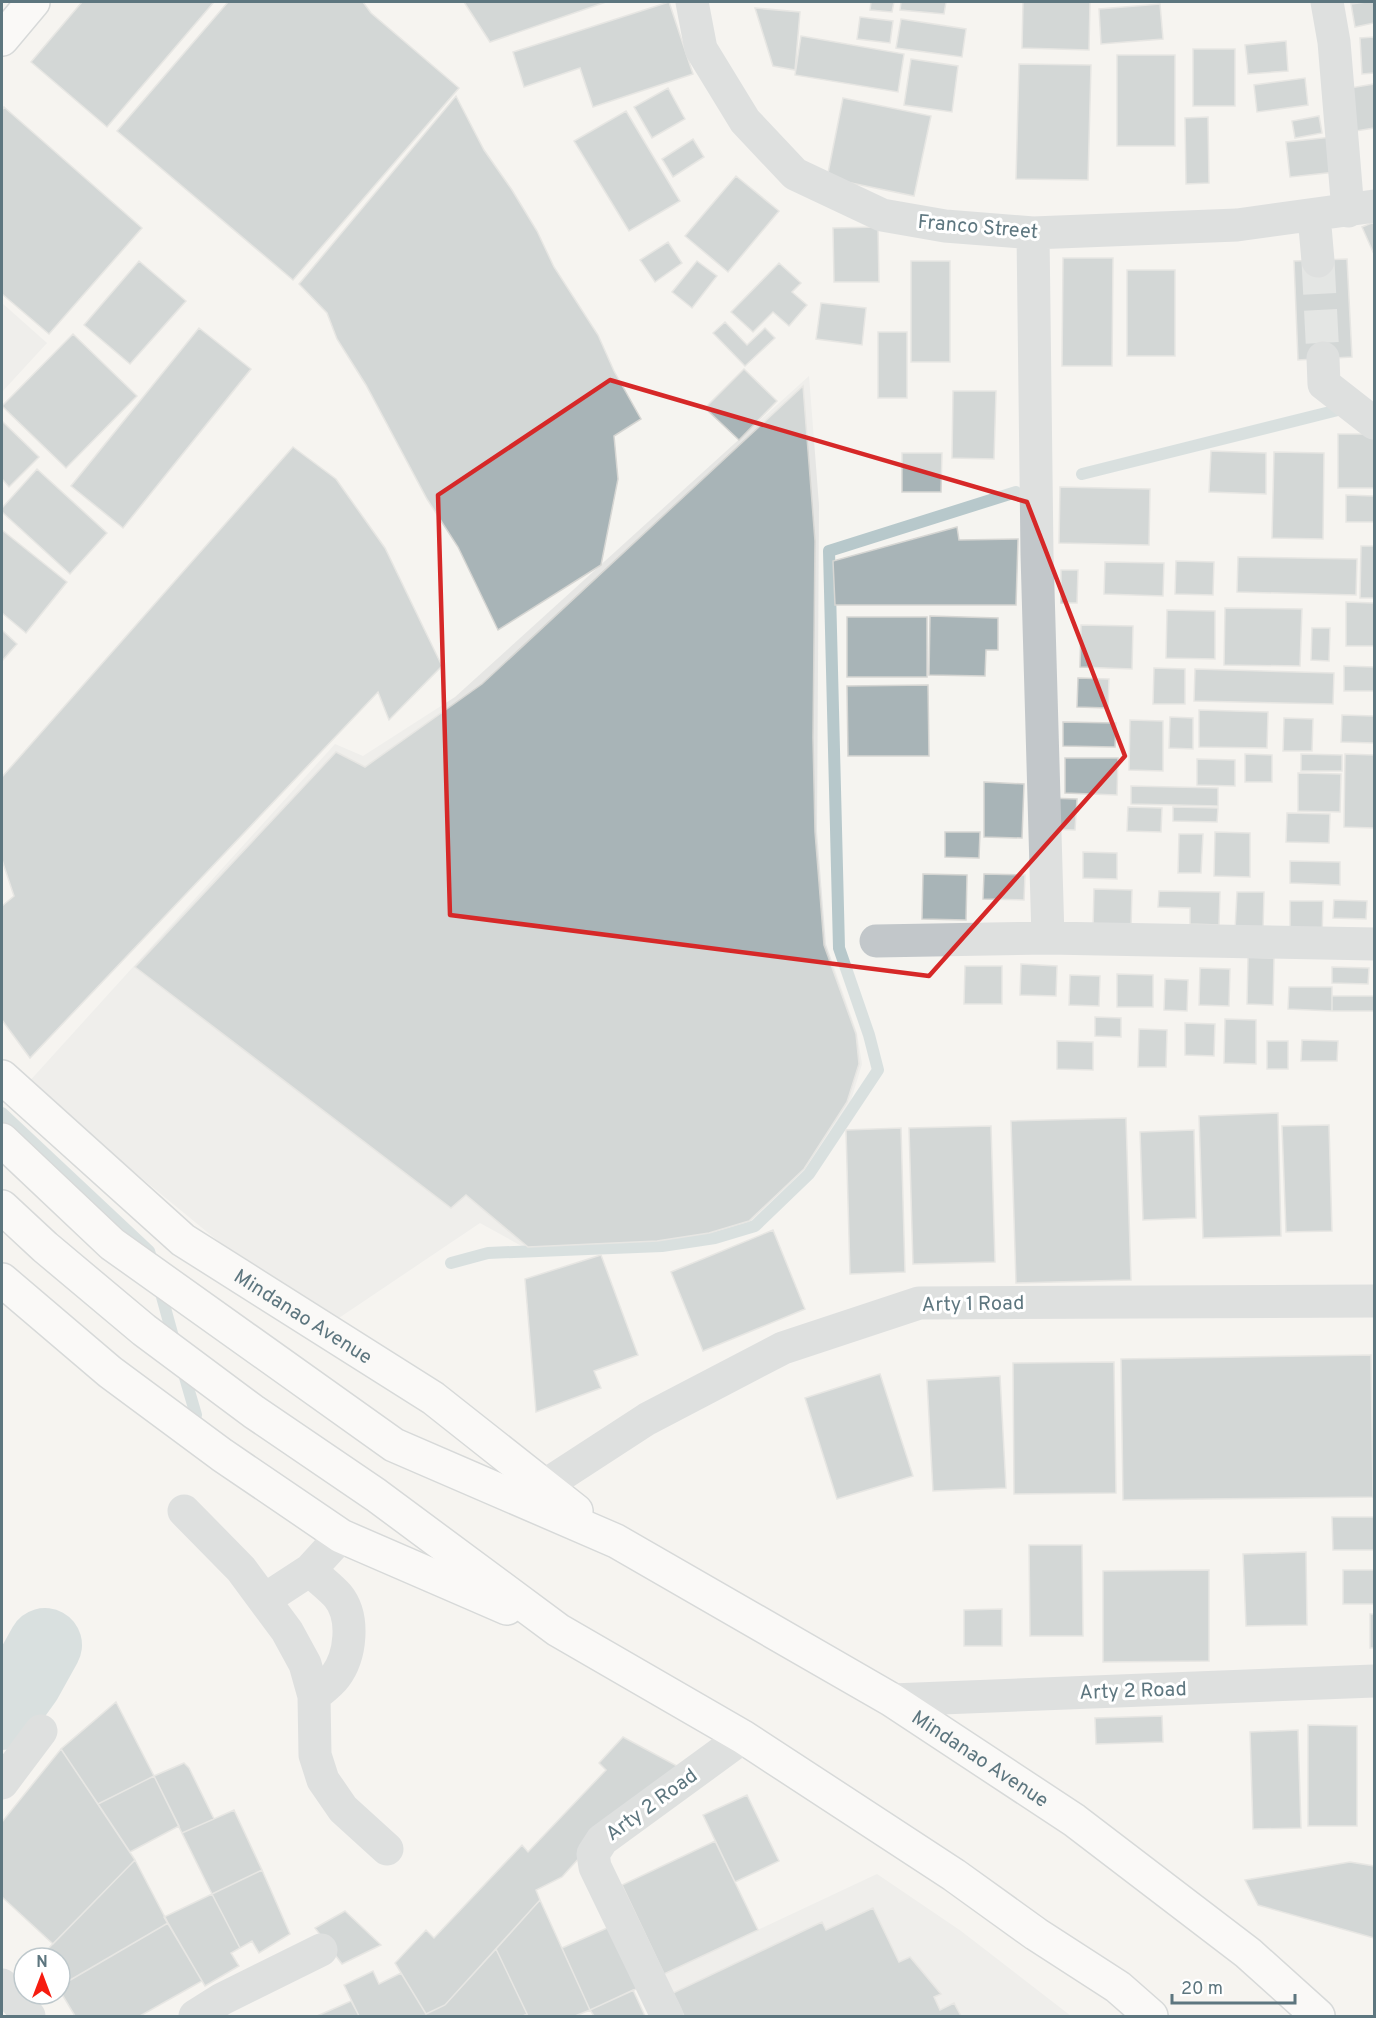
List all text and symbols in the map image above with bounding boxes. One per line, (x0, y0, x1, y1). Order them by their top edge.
street label: Franco Street (917, 210, 1039, 246)
street label: Mindanao Avenue (228, 1264, 376, 1371)
street label: Arty 1 Road (922, 1291, 1025, 1319)
street label: Arty 2 Road (1079, 1677, 1187, 1707)
street label: Mindanao Avenue (906, 1705, 1053, 1815)
street label: Arty 2 Road (601, 1764, 703, 1848)
north arrow (12, 1946, 72, 2006)
text: N (36, 1953, 48, 1973)
scale bar (1172, 1967, 1295, 2005)
text: 20 m (1181, 1978, 1223, 2001)

